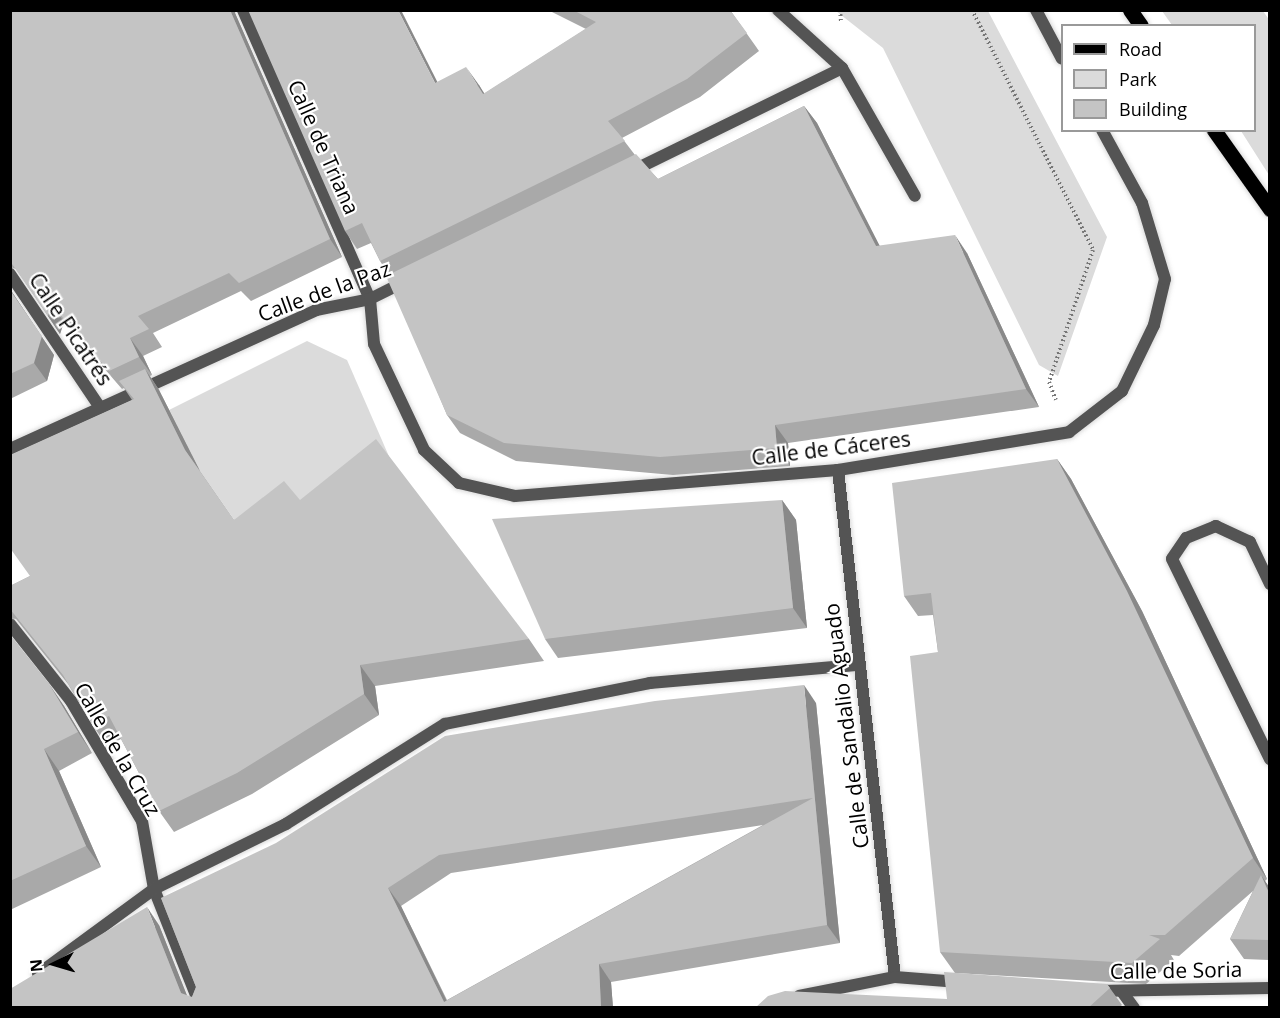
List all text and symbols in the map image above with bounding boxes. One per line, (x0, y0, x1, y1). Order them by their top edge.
legend (1061, 24, 1256, 132)
text: Road (1119, 37, 1162, 61)
text: Park (1119, 67, 1157, 91)
street label: Calle de Triana (283, 76, 365, 218)
text: Building (1119, 97, 1187, 121)
street label: Calle de la Paz (254, 255, 394, 327)
street label: Calle Picatrés (24, 268, 118, 390)
street label: Calle de Cáceres (750, 426, 912, 470)
street label: Calle de Sandalio Aguado (818, 602, 874, 850)
street label: Calle de la Cruz (70, 678, 166, 820)
north arrow (24, 934, 84, 994)
street label: Calle de Soria (1110, 956, 1242, 984)
text: N (25, 958, 48, 973)

